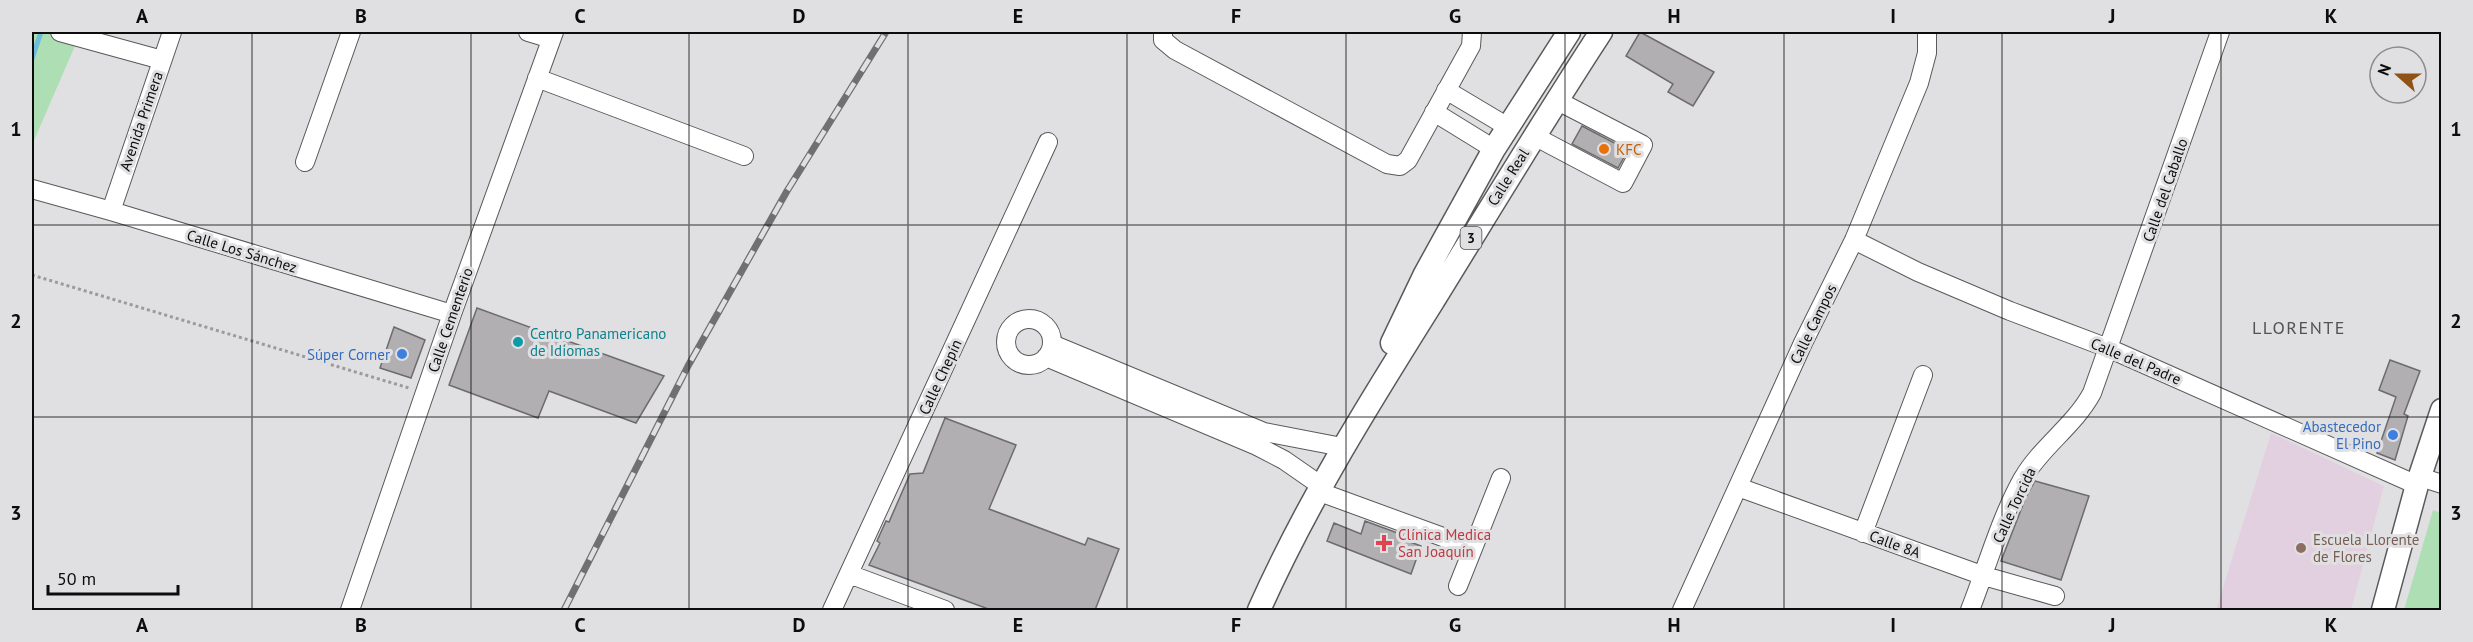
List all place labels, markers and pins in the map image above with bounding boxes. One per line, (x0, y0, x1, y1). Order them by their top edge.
place label: KFC (1616, 140, 1641, 159)
marker: KFC (1597, 142, 1611, 156)
place label: Centro Panamericano de Idiomas (530, 324, 666, 360)
marker: Centro Panamericano de Idiomas (511, 335, 525, 349)
place label: Súper Corner (307, 345, 390, 364)
marker: Súper Corner (395, 347, 409, 361)
place label: Abastecedor El Pino (2303, 417, 2381, 453)
marker: Abastecedor El Pino (2386, 428, 2400, 442)
place label: Clínica Medica San Joaquín (1398, 525, 1491, 561)
place label: Escuela Llorente de Flores (2313, 530, 2419, 566)
marker: Clínica Medica San Joaquín (1375, 534, 1393, 552)
marker: Escuela Llorente de Flores (2294, 541, 2308, 555)

